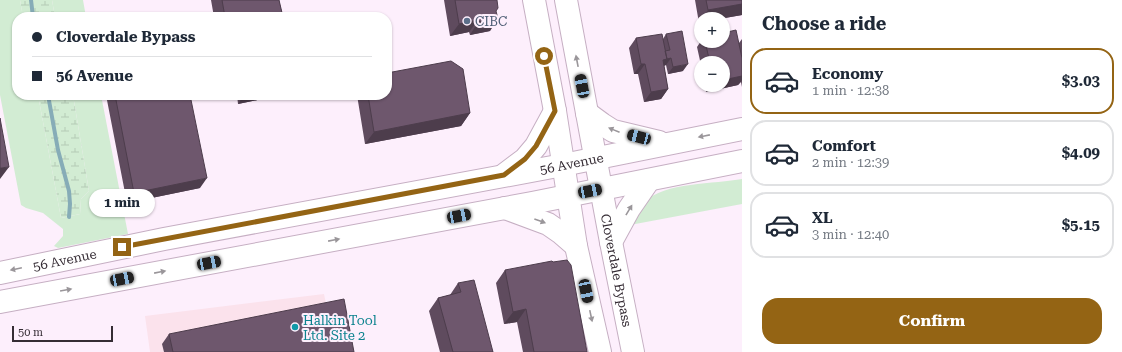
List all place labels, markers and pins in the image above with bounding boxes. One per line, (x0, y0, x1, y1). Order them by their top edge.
place label: CIBC (475, 14, 507, 29)
marker: CIBC (462, 16, 472, 26)
place label: Halkin Tool Ltd. Site 2 (303, 313, 377, 343)
marker: Halkin Tool Ltd. Site 2 (290, 322, 300, 332)

